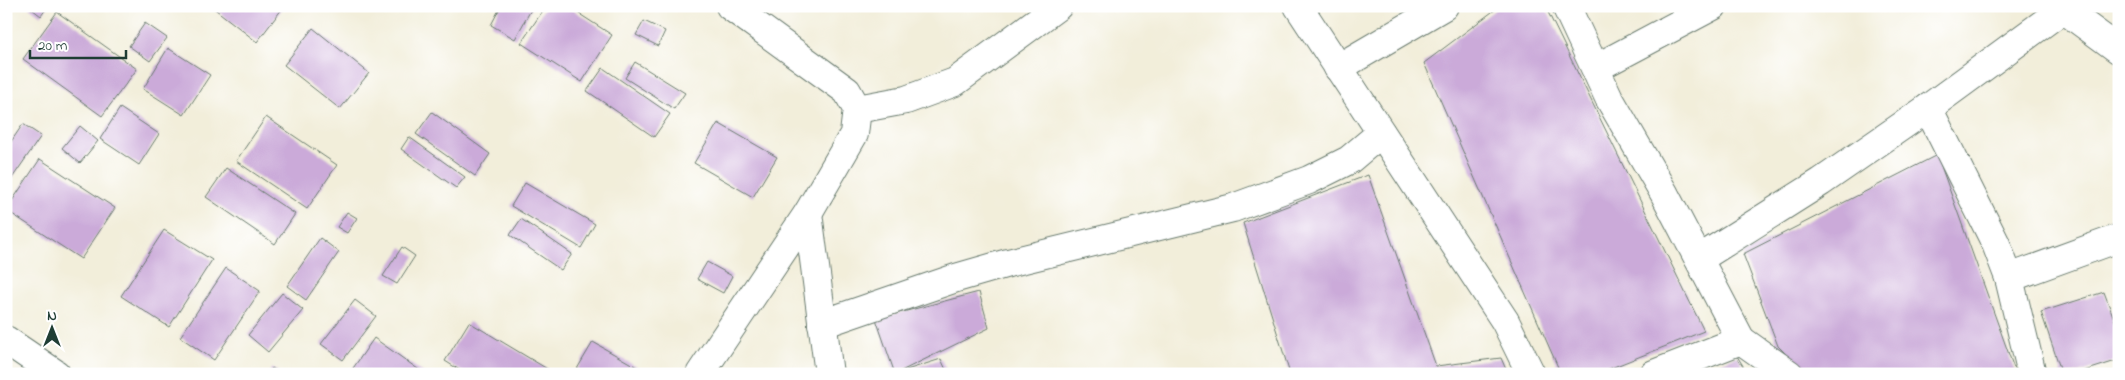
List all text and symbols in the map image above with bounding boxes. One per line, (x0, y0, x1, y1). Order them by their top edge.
scale bar (30, 28, 126, 60)
text: 20 m (38, 35, 68, 57)
north arrow (28, 302, 78, 352)
text: N (47, 306, 57, 327)

